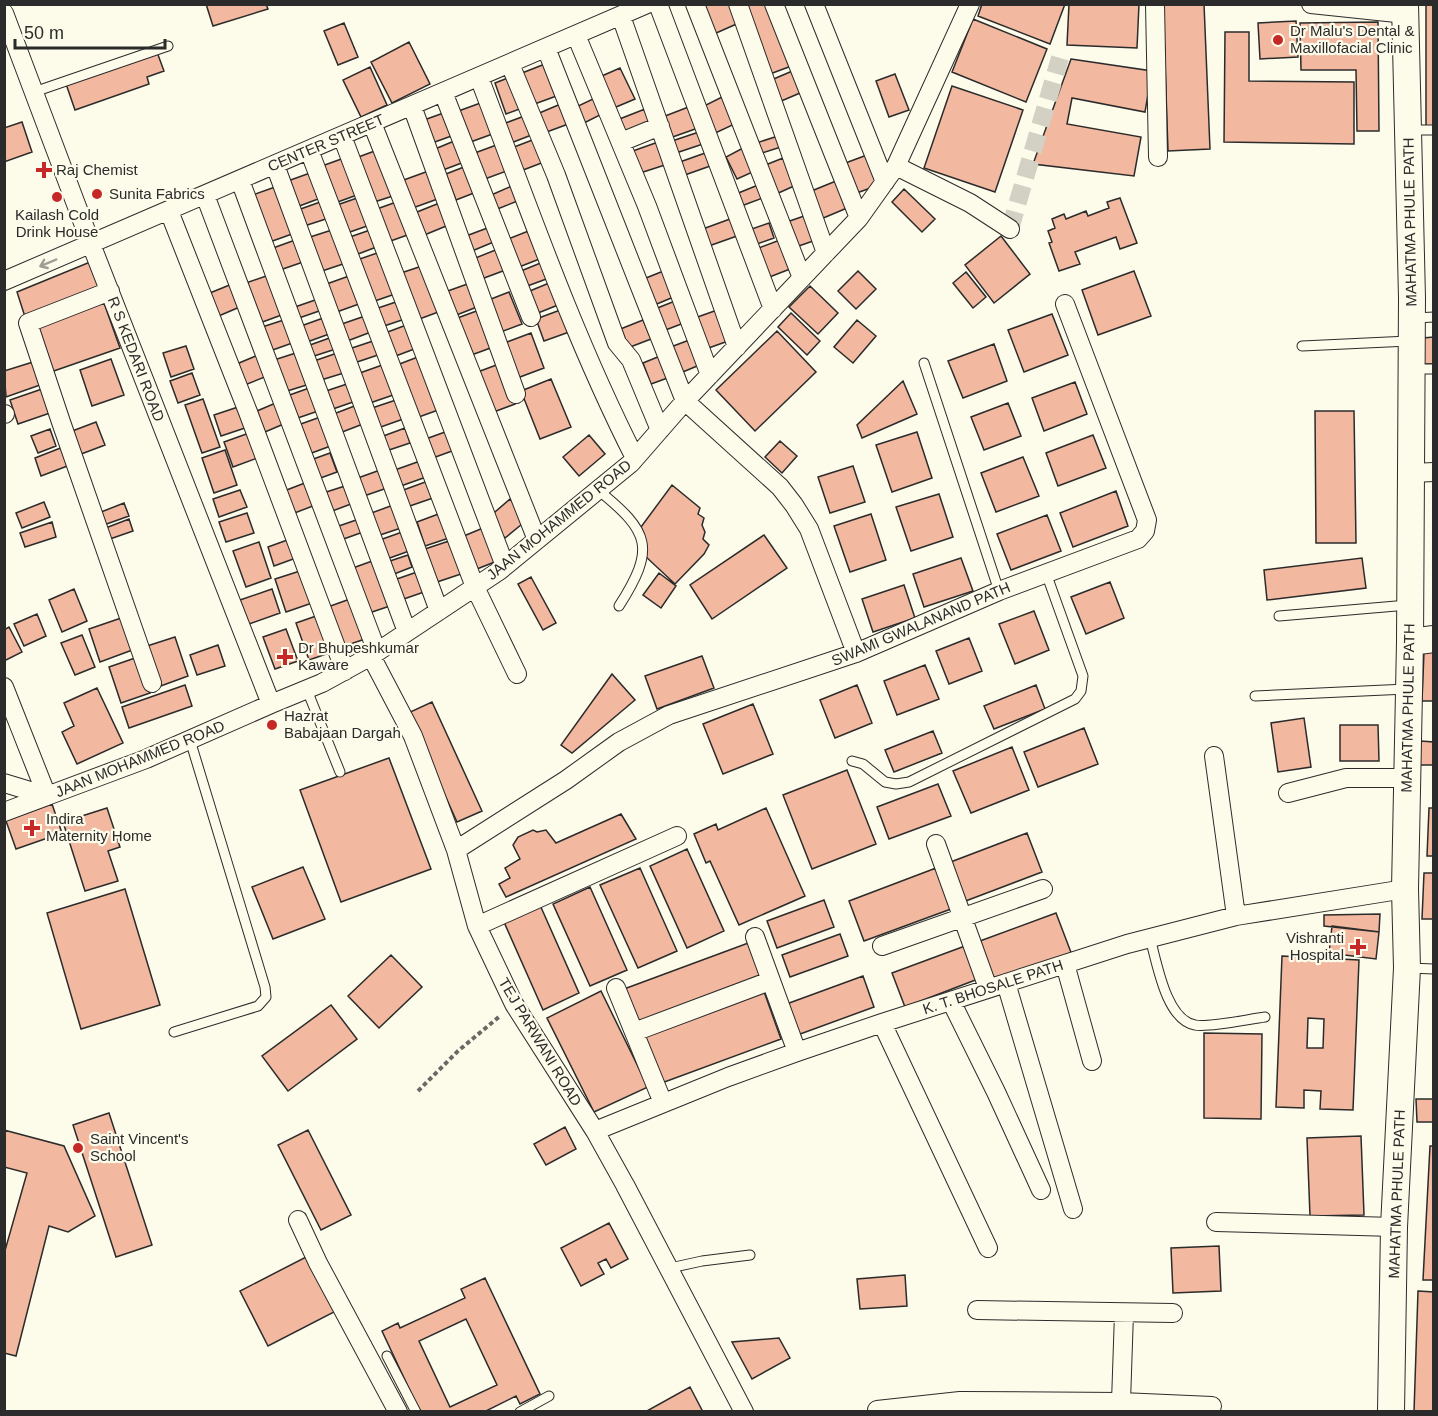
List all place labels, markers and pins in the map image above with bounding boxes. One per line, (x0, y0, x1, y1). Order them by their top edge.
place label: Dr Malu's Dental & Maxillofacial Clinic (1290, 22, 1415, 56)
marker: Dr Malu's Dental & Maxillofacial Clinic (1271, 33, 1285, 47)
place label: Raj Chemist (56, 161, 139, 178)
marker: Raj Chemist (37, 163, 51, 177)
place label: Sunita Fabrics (109, 185, 205, 202)
marker: Sunita Fabrics (90, 187, 104, 201)
marker: Kailash Cold Drink House (50, 190, 64, 204)
place label: Kailash Cold Drink House (15, 206, 99, 240)
place label: Dr Bhupeshkumar Kaware (298, 639, 419, 673)
marker: Dr Bhupeshkumar Kaware (276, 648, 294, 666)
place label: Hazrat Babajaan Dargah (284, 707, 401, 741)
marker: Hazrat Babajaan Dargah (265, 718, 279, 732)
place label: Indira Maternity Home (46, 810, 152, 844)
marker: Indira Maternity Home (23, 819, 41, 837)
place label: Vishranti Hospital (1286, 929, 1344, 963)
marker: Vishranti Hospital (1349, 938, 1367, 956)
place label: Saint Vincent's School (90, 1130, 188, 1164)
marker: Saint Vincent's School (71, 1141, 85, 1155)

